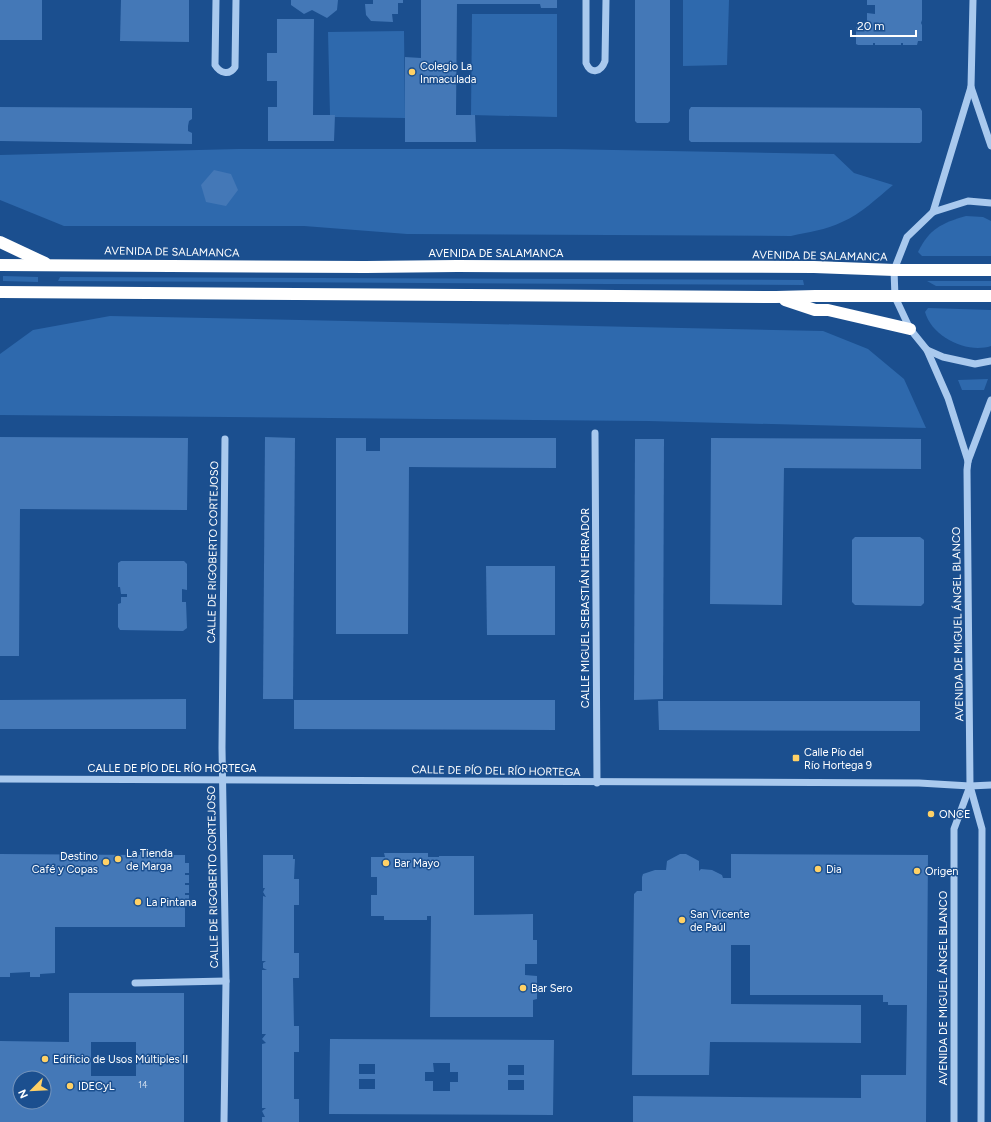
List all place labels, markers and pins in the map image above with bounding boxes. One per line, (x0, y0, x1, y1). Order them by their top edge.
place label: Colegio La Inmaculada (420, 60, 476, 86)
marker: Colegio La Inmaculada (407, 67, 417, 77)
place label: Calle Pío del Río Hortega 9 (804, 746, 872, 772)
marker: Calle Pío del Río Hortega 9 (791, 753, 801, 763)
place label: ONCE (939, 808, 971, 821)
marker: ONCE (926, 809, 936, 819)
place label: La Tienda de Marga (126, 847, 173, 873)
place label: Destino Café y Copas (32, 850, 98, 876)
marker: La Tienda de Marga (113, 854, 123, 864)
marker: Destino Café y Copas (101, 857, 111, 867)
place label: Bar Mayo (394, 857, 440, 870)
marker: Bar Mayo (381, 858, 391, 868)
place label: Dia (826, 863, 842, 876)
marker: Dia (813, 864, 823, 874)
place label: Origen (925, 865, 958, 878)
marker: Origen (912, 866, 922, 876)
place label: La Pintana (146, 896, 197, 909)
marker: La Pintana (133, 897, 143, 907)
place label: San Vicente de Paúl (690, 908, 750, 934)
marker: San Vicente de Paúl (677, 915, 687, 925)
place label: Bar Sero (531, 982, 573, 995)
marker: Bar Sero (518, 983, 528, 993)
place label: Edificio de Usos Múltiples II (53, 1053, 188, 1066)
marker: Edificio de Usos Múltiples II (40, 1054, 50, 1064)
place label: IDECyL (78, 1080, 115, 1093)
marker: IDECyL (65, 1081, 75, 1091)

